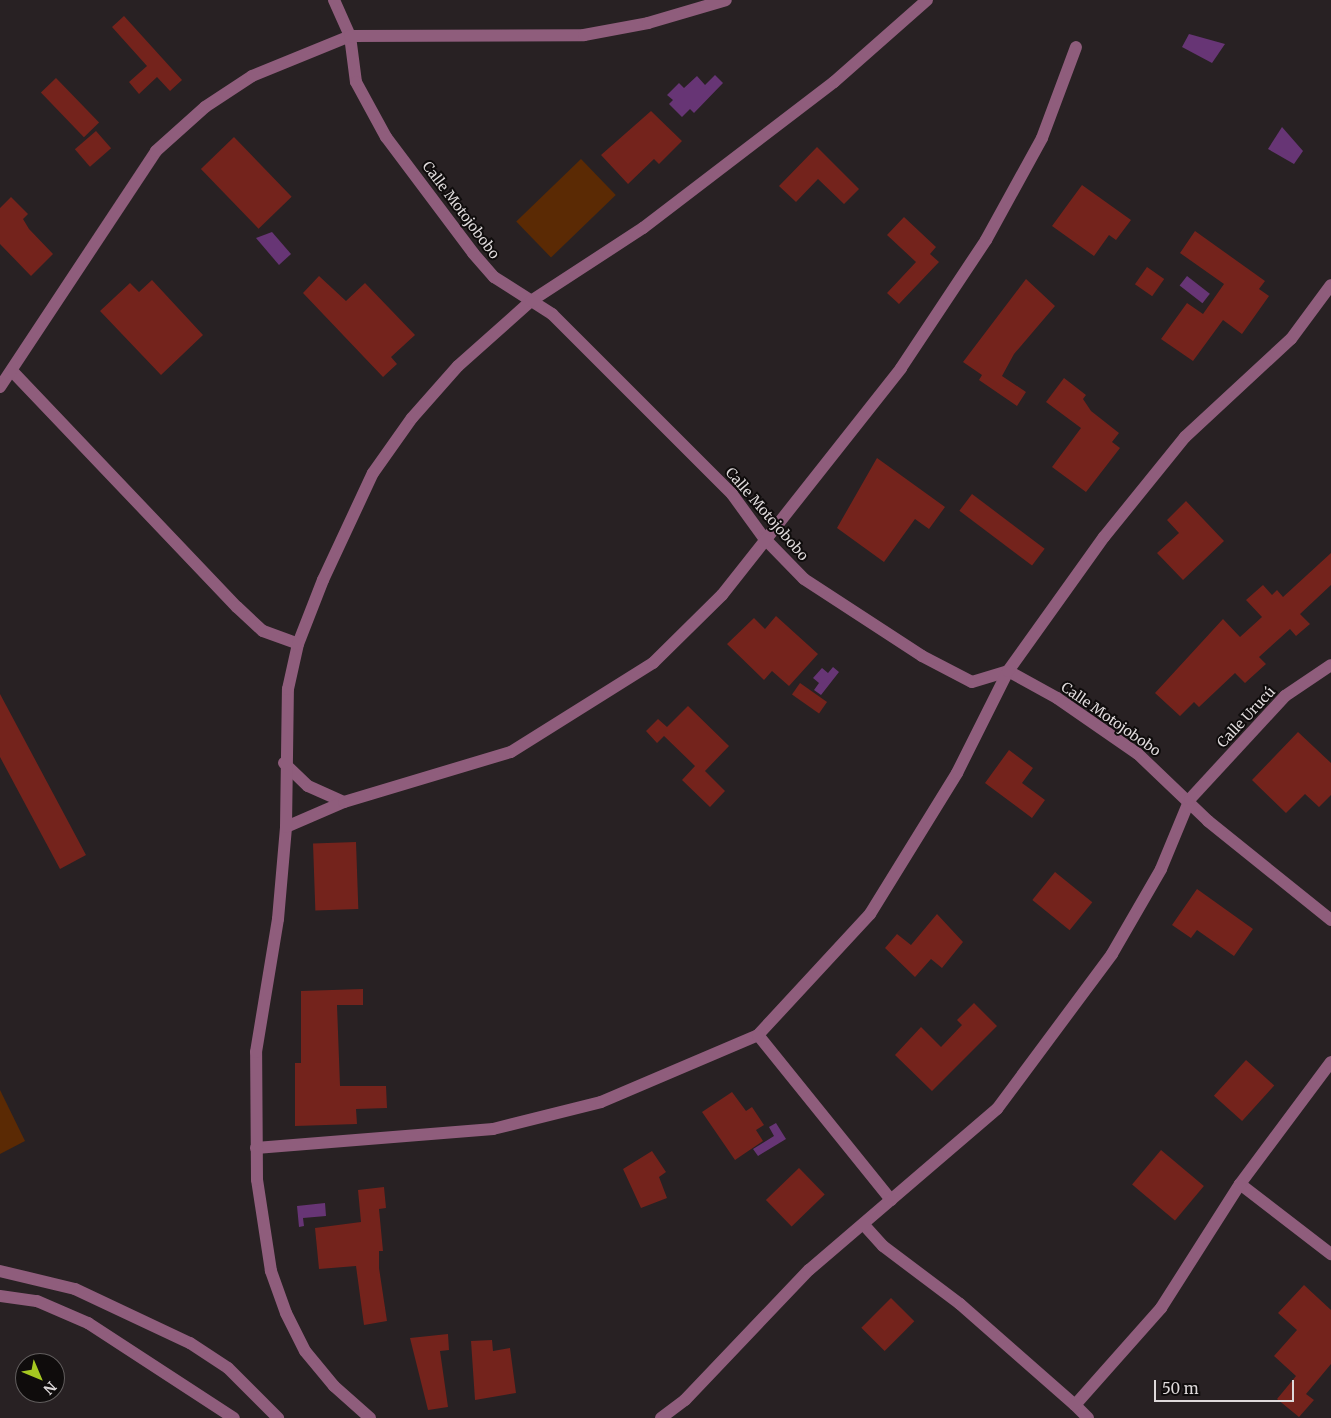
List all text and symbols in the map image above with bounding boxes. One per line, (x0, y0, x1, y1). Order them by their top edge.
street label: Calle Motojobobo (419, 158, 503, 262)
street label: Calle Motojobobo (722, 464, 812, 564)
street label: Calle Motojobobo (1058, 678, 1164, 760)
street label: Calle Urucú (1214, 683, 1278, 751)
north arrow (15, 1353, 65, 1403)
scale bar (1156, 1370, 1296, 1402)
text: N (40, 1378, 60, 1398)
text: 50 m (1162, 1379, 1199, 1398)

